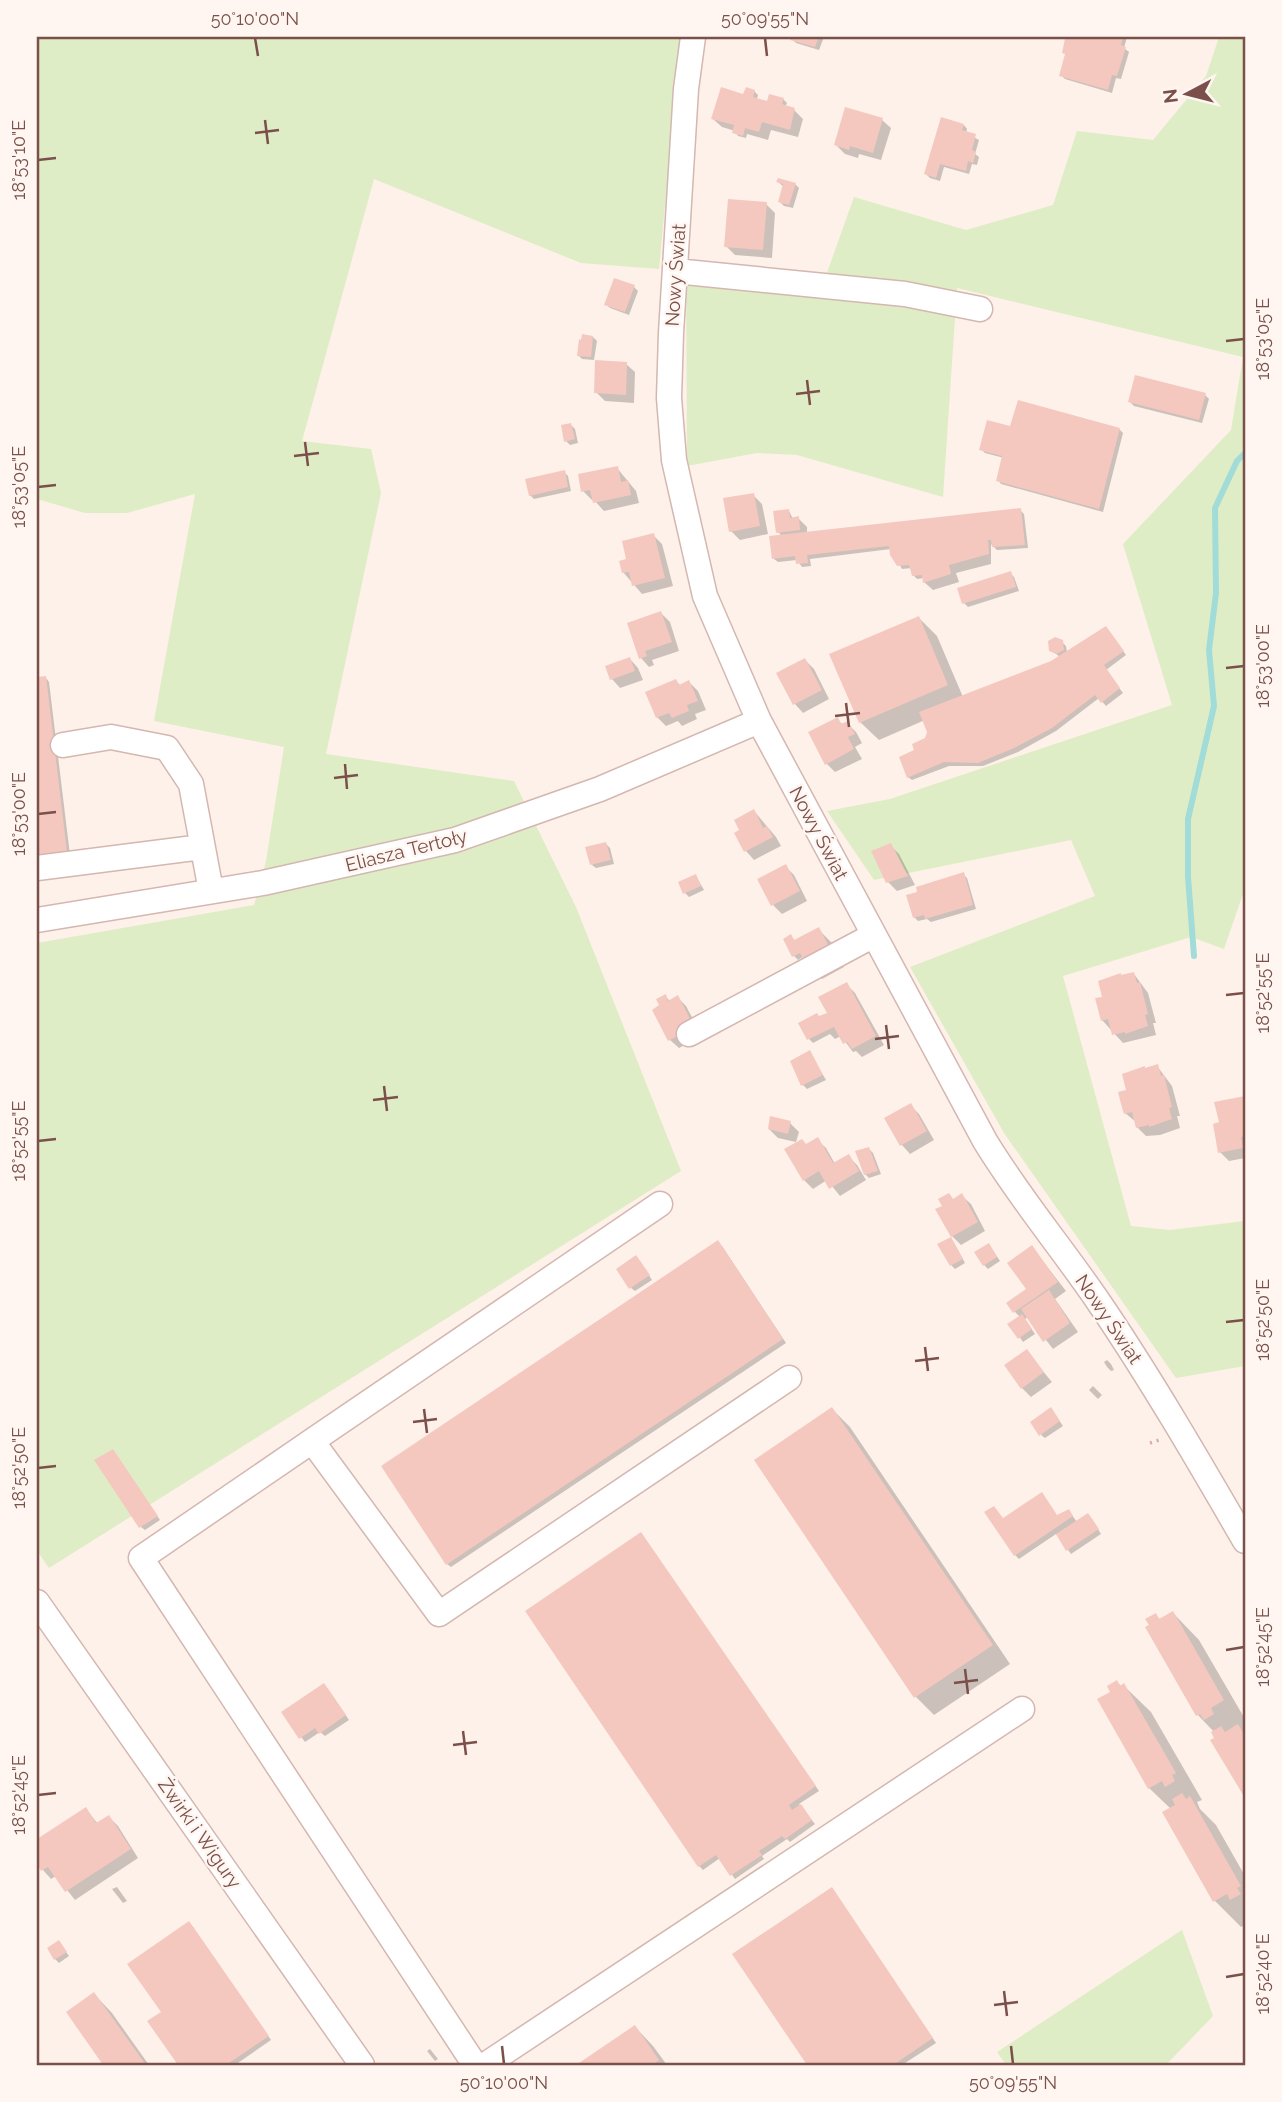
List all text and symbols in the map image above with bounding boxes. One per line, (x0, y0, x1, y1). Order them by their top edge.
text: 50°10'00"N (211, 8, 299, 29)
text: 50°09'55"N (721, 8, 809, 29)
north arrow (1152, 60, 1222, 130)
text: N (1158, 88, 1182, 105)
text: 18°53'10"E (8, 120, 29, 200)
street label: Nowy Świat (660, 222, 690, 327)
text: 18°53'05"E (1252, 298, 1273, 380)
text: 18°53'05"E (8, 446, 29, 528)
text: 18°53'00"E (1252, 624, 1273, 708)
text: 18°53'00"E (8, 772, 29, 856)
street label: Nowy Świat (785, 782, 853, 884)
street label: Eliasza Tertoły (343, 824, 469, 876)
text: 18°52'55"E (1252, 952, 1273, 1034)
text: 18°52'55"E (8, 1100, 29, 1182)
street label: Nowy Świat (1071, 1270, 1147, 1368)
text: 18°52'50"E (1252, 1279, 1273, 1361)
text: 18°52'50"E (8, 1427, 29, 1509)
text: 18°52'45"E (1252, 1607, 1273, 1687)
text: 18°52'45"E (8, 1755, 29, 1835)
street label: Żwirki i Wigury (154, 1774, 246, 1892)
text: 18°52'40"E (1252, 1933, 1273, 2015)
text: 50°10'00"N (460, 2072, 548, 2093)
text: 50°09'55"N (969, 2072, 1057, 2093)

